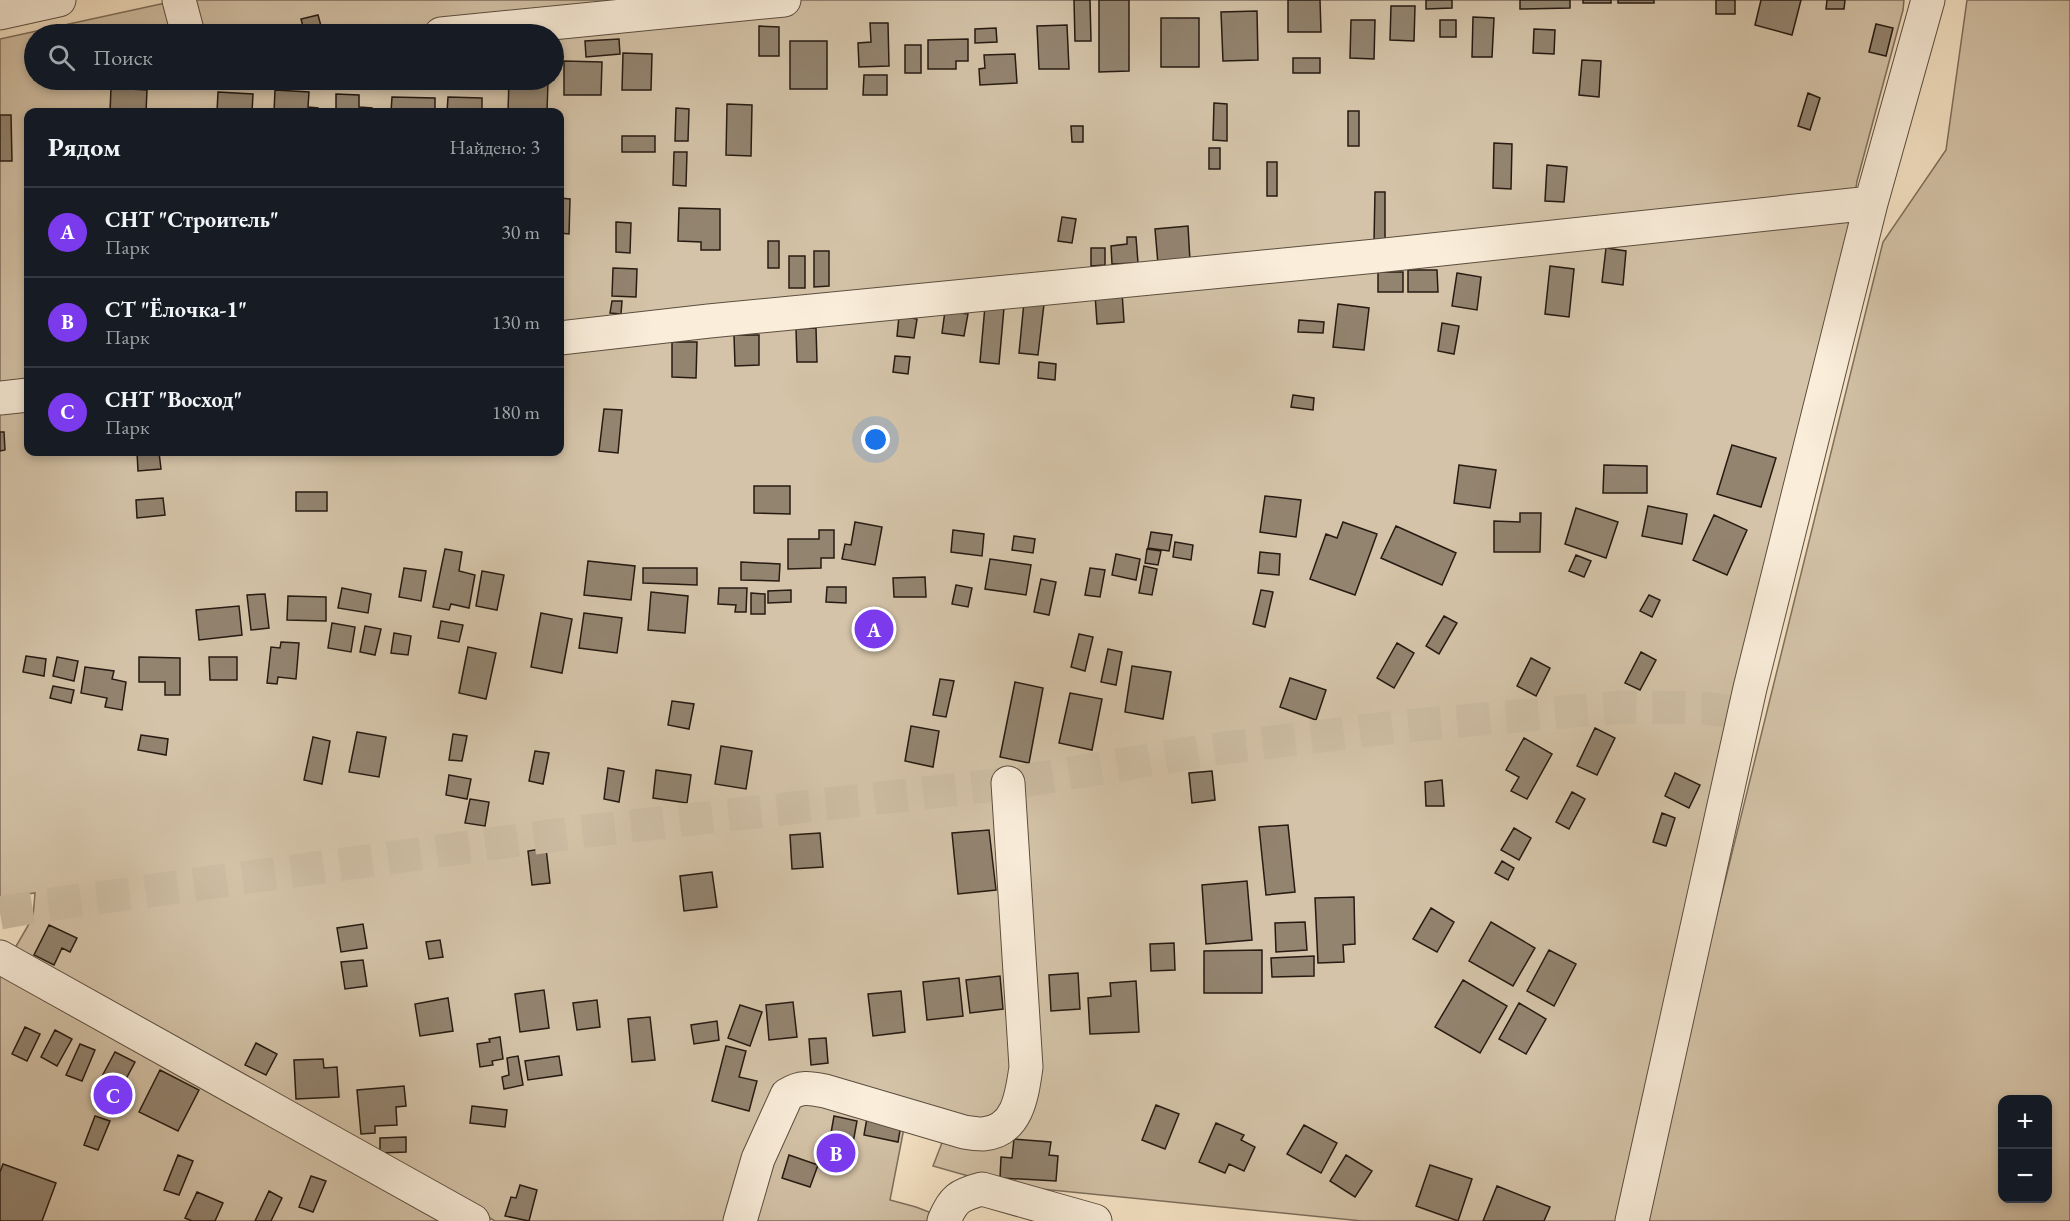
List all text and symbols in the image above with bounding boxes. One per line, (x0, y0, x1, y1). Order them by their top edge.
search box (24, 24, 564, 90)
icon: search (45, 41, 78, 74)
text: Поиск (93, 43, 153, 72)
text: Рядом (48, 130, 121, 164)
text: Найдено: 3 (449, 134, 540, 160)
text: СНТ "Строитель" (105, 205, 279, 234)
text: A (60, 219, 75, 245)
text: 30 m (501, 219, 540, 245)
text: Парк (105, 234, 149, 260)
text: СТ "Ёлочка-1" (105, 295, 247, 324)
text: B (61, 309, 74, 335)
text: 130 m (492, 309, 540, 335)
text: Парк (105, 324, 149, 350)
text: СНТ "Восход" (105, 385, 242, 414)
text: C (60, 399, 75, 425)
text: 180 m (492, 399, 540, 425)
text: Парк (105, 414, 149, 440)
your location (861, 425, 890, 454)
pin: A (854, 606, 894, 652)
pin: C (94, 1072, 132, 1118)
map controls (1998, 1095, 2052, 1203)
button: + (1998, 1095, 2052, 1149)
pin: B (816, 1130, 856, 1176)
button: − (1998, 1149, 2052, 1203)

